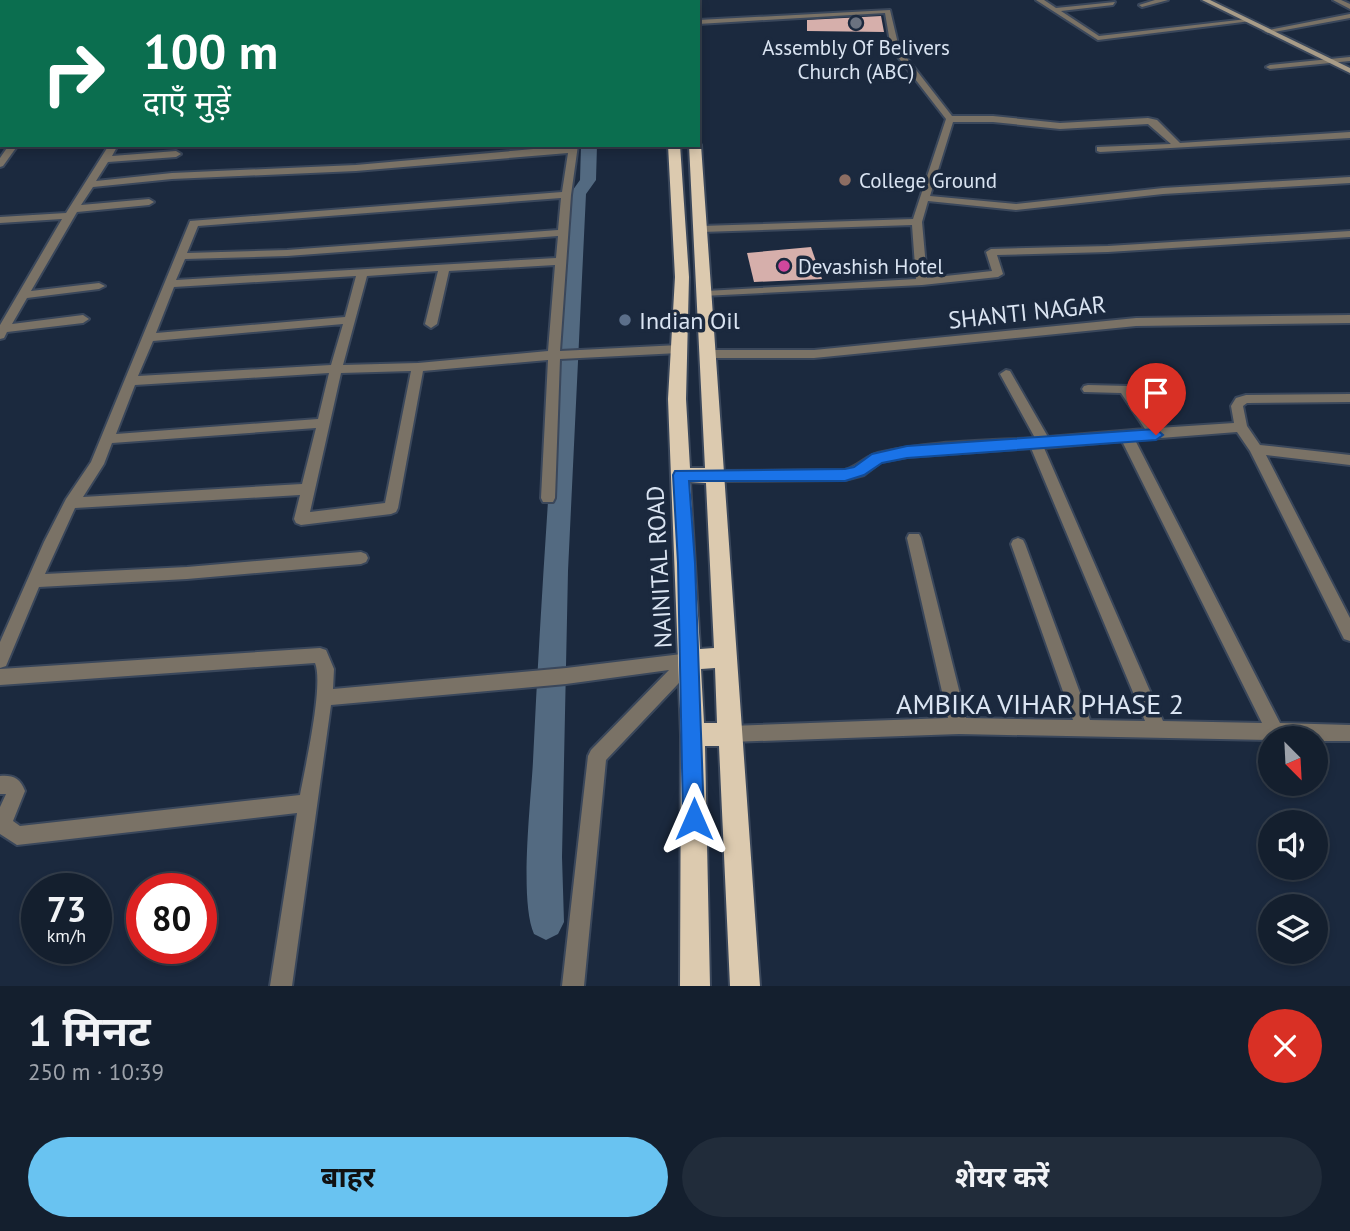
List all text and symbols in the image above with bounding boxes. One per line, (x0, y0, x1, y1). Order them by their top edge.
marker: Assembly Of Belivers Church (ABC) (848, 15, 864, 31)
text: 100 m (143, 19, 278, 83)
icon: right (28, 28, 119, 119)
place label: Assembly Of Belivers Church (ABC) (762, 34, 950, 85)
text: दाएँ मुड़ें (143, 81, 231, 123)
place label: College Ground (859, 167, 997, 194)
marker: College Ground (837, 172, 853, 188)
place label: Devashish Hotel (798, 253, 943, 280)
marker: Devashish Hotel (776, 258, 792, 274)
street label: SHANTI NAGAR (947, 288, 1107, 336)
place label: Indian Oil (639, 305, 740, 336)
marker: Indian Oil (617, 312, 633, 328)
pin (1126, 363, 1186, 435)
icon: arrive (1137, 374, 1175, 412)
street label: NAINITAL ROAD (639, 485, 679, 649)
street label: AMBIKA VIHAR PHASE 2 (896, 685, 1184, 722)
north arrow (1258, 726, 1328, 796)
map controls (1258, 726, 1328, 964)
position arrow (657, 782, 731, 856)
button: sound (1258, 810, 1328, 880)
speed limit sign: 80 (126, 873, 217, 964)
text: 73 (47, 886, 86, 932)
button: layers (1258, 894, 1328, 964)
text: km/h (47, 924, 86, 947)
text: 1 मिनट (28, 1003, 151, 1058)
button: close (1248, 1009, 1322, 1083)
text: 250 m · 10:39 (28, 1057, 164, 1086)
button: बाहर (28, 1137, 668, 1217)
button: शेयर करें (682, 1137, 1322, 1217)

